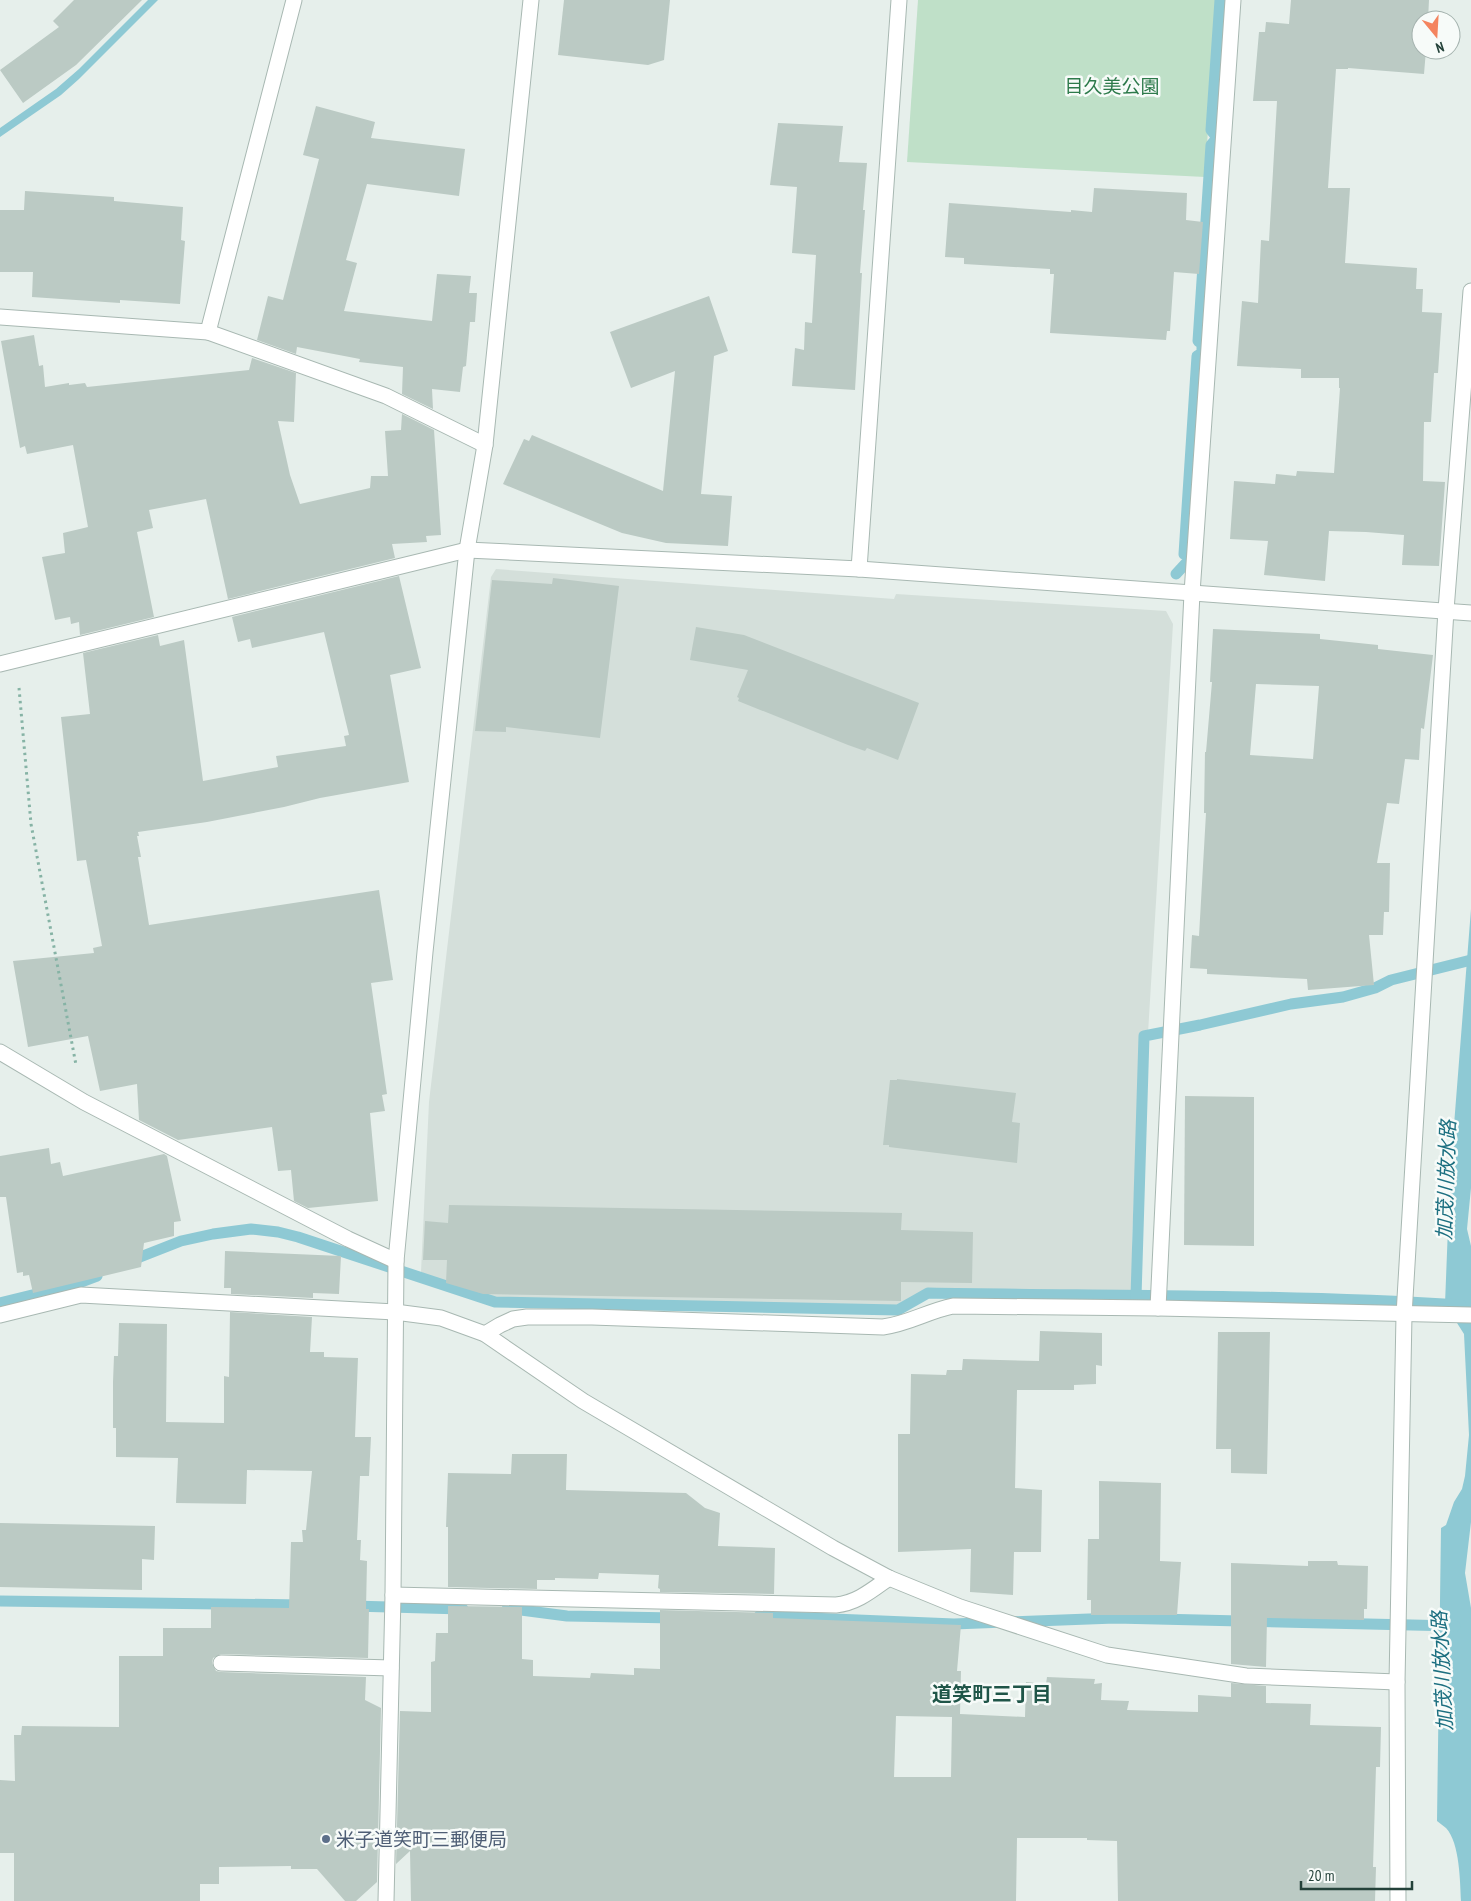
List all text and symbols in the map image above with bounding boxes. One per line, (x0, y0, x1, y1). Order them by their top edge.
north arrow (1411, 10, 1461, 60)
text: N (1434, 38, 1446, 57)
park label: 目久美公園 (1064, 74, 1160, 98)
water label: 加茂川放水路 (1431, 1118, 1461, 1240)
water label: 加茂川放水路 (1426, 1608, 1458, 1732)
district label: 道笑町三丁目 (932, 1681, 1052, 1707)
place label: 米子道笑町三郵便局 (336, 1827, 507, 1851)
marker: 米子道笑町三郵便局 (320, 1833, 332, 1845)
scale bar (1301, 1858, 1412, 1890)
text: 20 m (1308, 1866, 1334, 1885)

